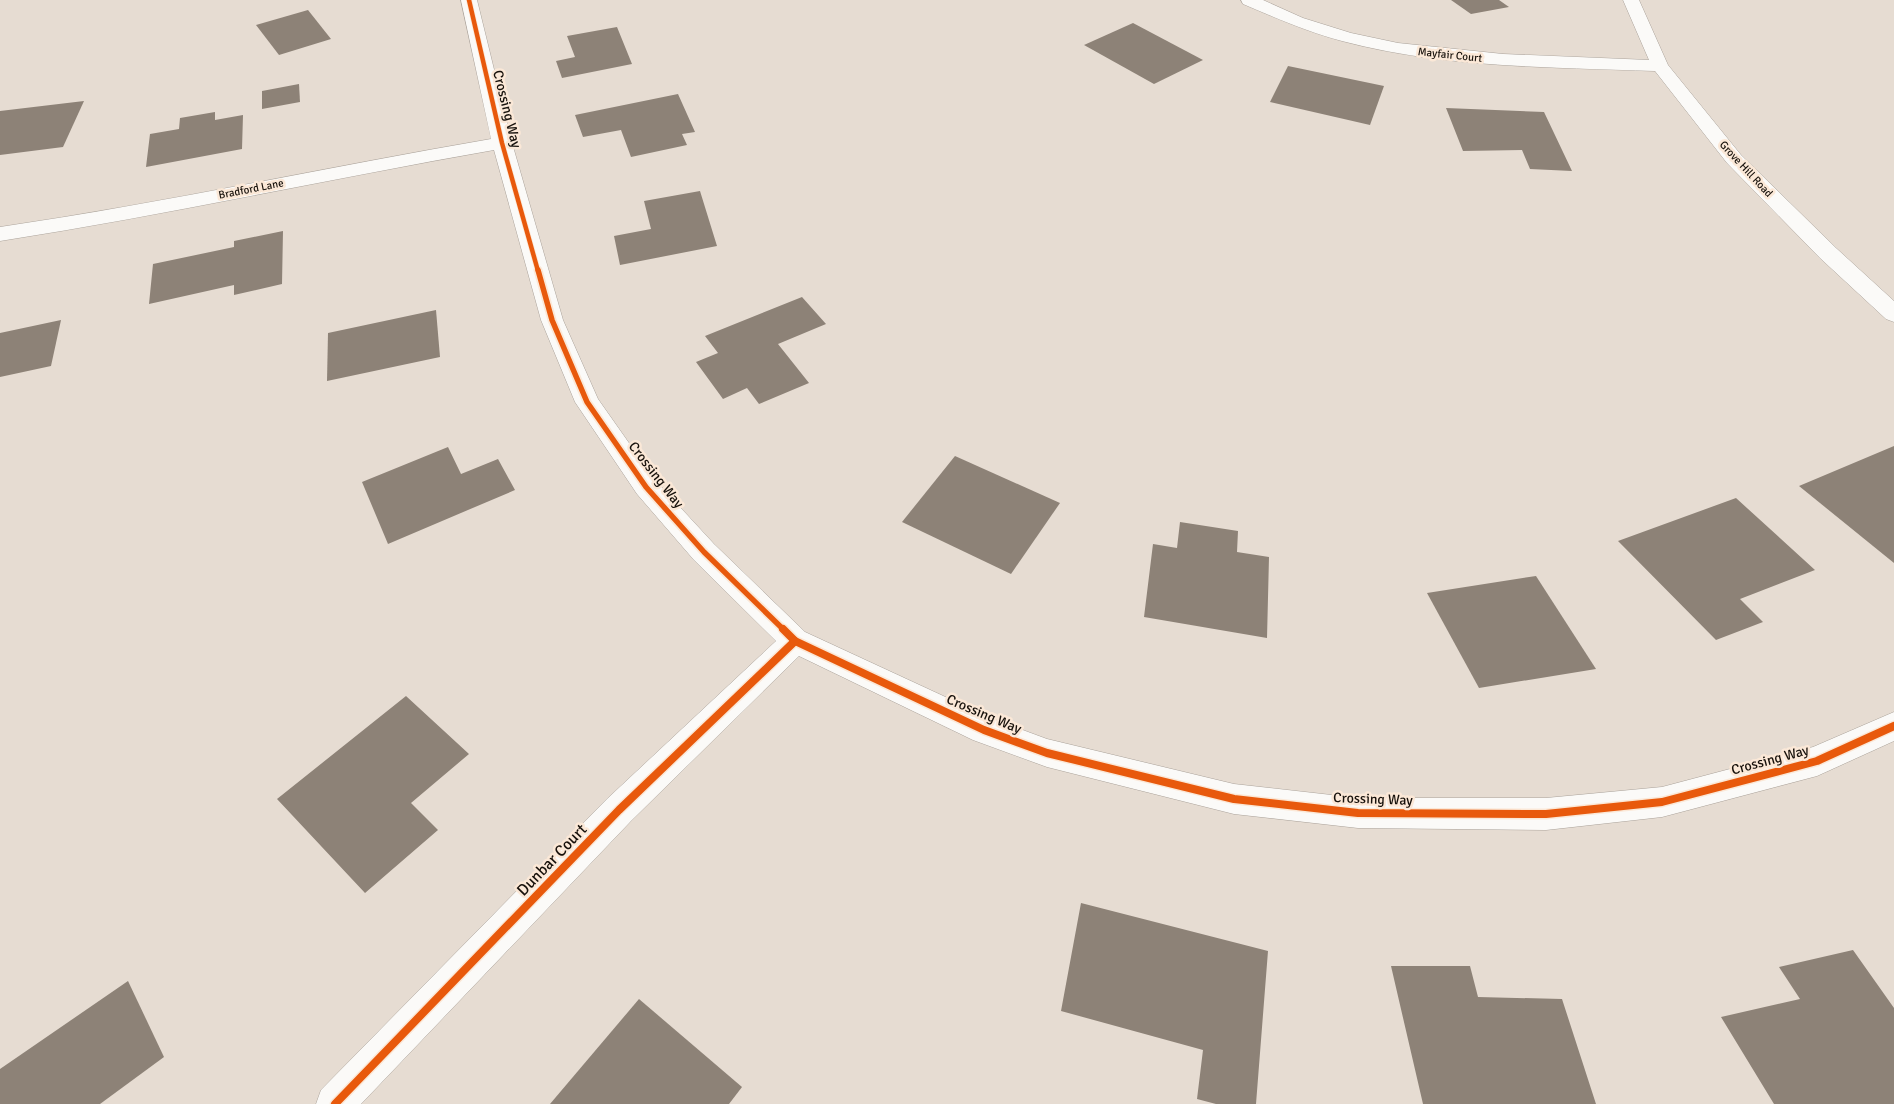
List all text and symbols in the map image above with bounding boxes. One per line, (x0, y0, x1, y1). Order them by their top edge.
street label: Mayfair Court (1417, 45, 1483, 65)
street label: Crossing Way (489, 68, 525, 150)
street label: Grove Hill Road (1717, 138, 1775, 200)
street label: Bradford Lane (217, 176, 285, 202)
street label: Crossing Way (625, 438, 688, 512)
street label: Crossing Way (944, 691, 1024, 738)
street label: Crossing Way (1729, 741, 1811, 779)
street label: Crossing Way (1333, 789, 1414, 809)
street label: Dunbar Court (513, 820, 592, 900)

